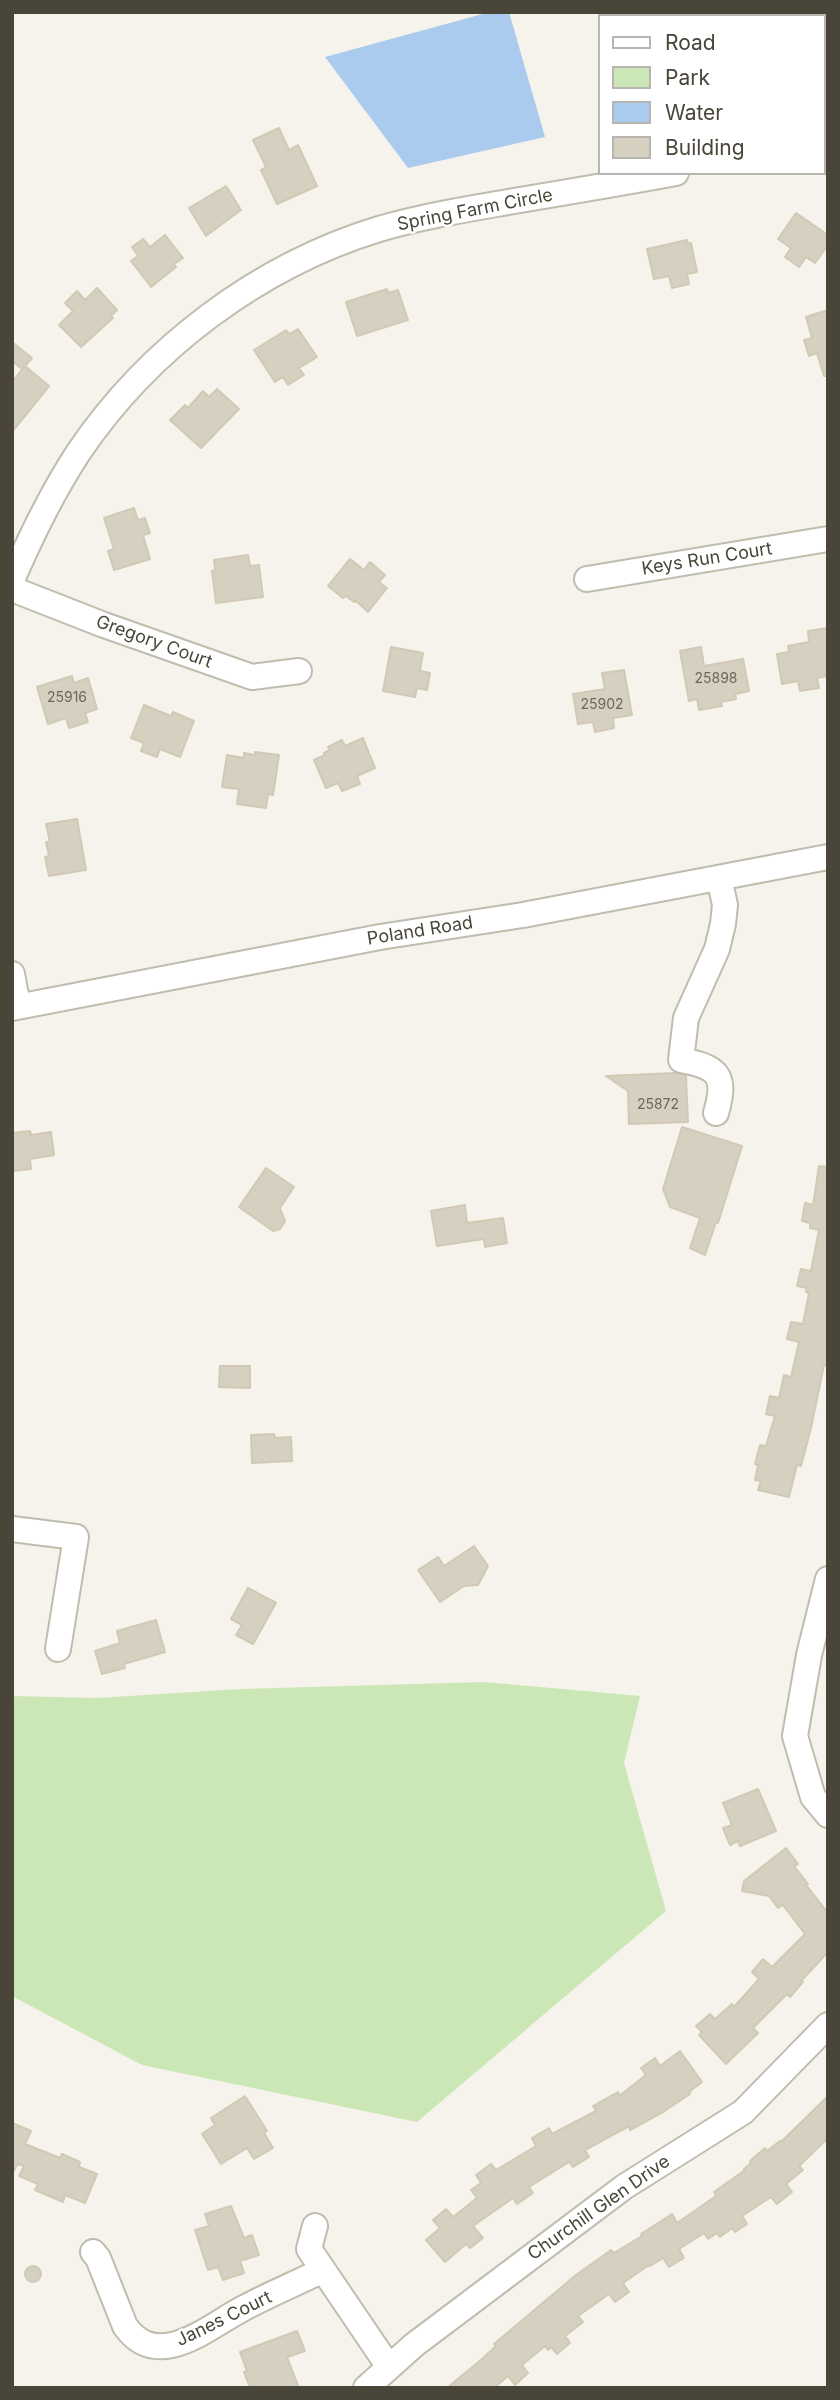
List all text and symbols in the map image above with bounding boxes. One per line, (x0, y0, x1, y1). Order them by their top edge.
legend (598, 14, 826, 175)
text: Road (665, 30, 716, 55)
text: Park (665, 65, 710, 90)
text: Water (665, 100, 723, 125)
text: Building (665, 135, 745, 160)
street label: Spring Farm Circle (395, 184, 555, 236)
street label: Keys Run Court (640, 538, 774, 580)
street label: Gregory Court (93, 611, 215, 673)
house number: 25898 (694, 671, 738, 687)
house number: 25916 (47, 690, 87, 706)
house number: 25902 (580, 697, 624, 713)
street label: Poland Road (366, 912, 474, 950)
house number: 25872 (637, 1097, 679, 1113)
street label: Churchill Glen Drive (524, 2151, 674, 2265)
street label: Janes Court (173, 2287, 275, 2351)

